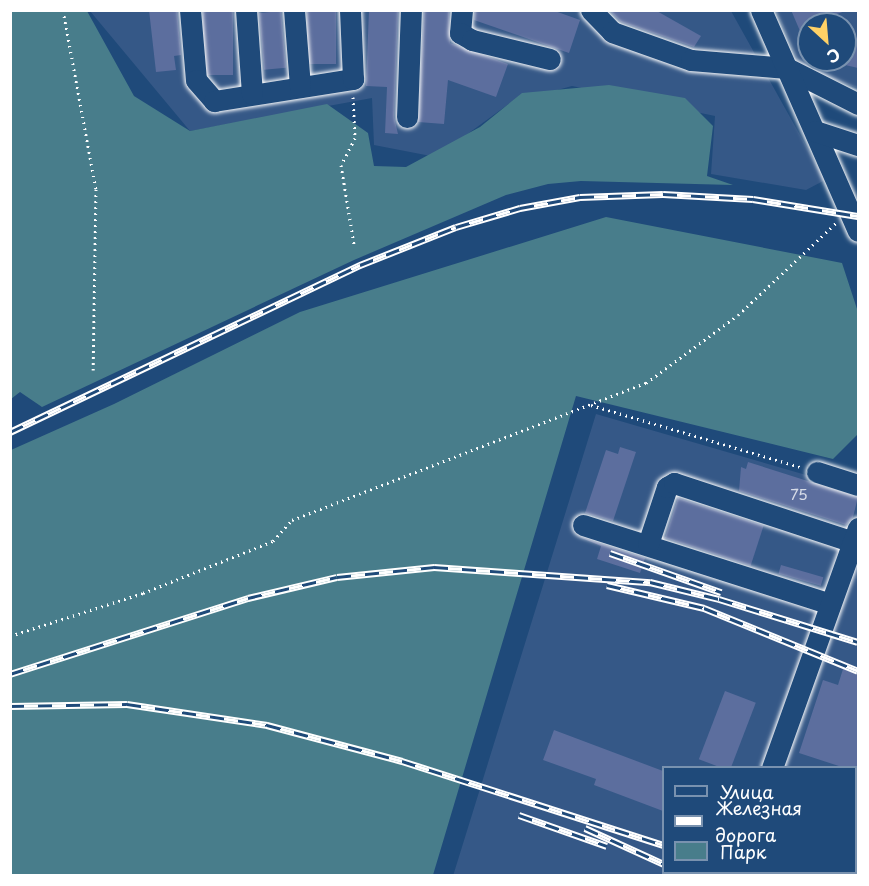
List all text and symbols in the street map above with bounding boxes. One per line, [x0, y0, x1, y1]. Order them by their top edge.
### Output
north arrow [797, 12, 857, 72]
text: С [823, 43, 845, 70]
house number: 75 [790, 485, 808, 503]
legend [662, 766, 857, 874]
text: Улица [720, 778, 774, 805]
text: Железная дорога [715, 794, 802, 848]
text: Парк [720, 838, 766, 865]

